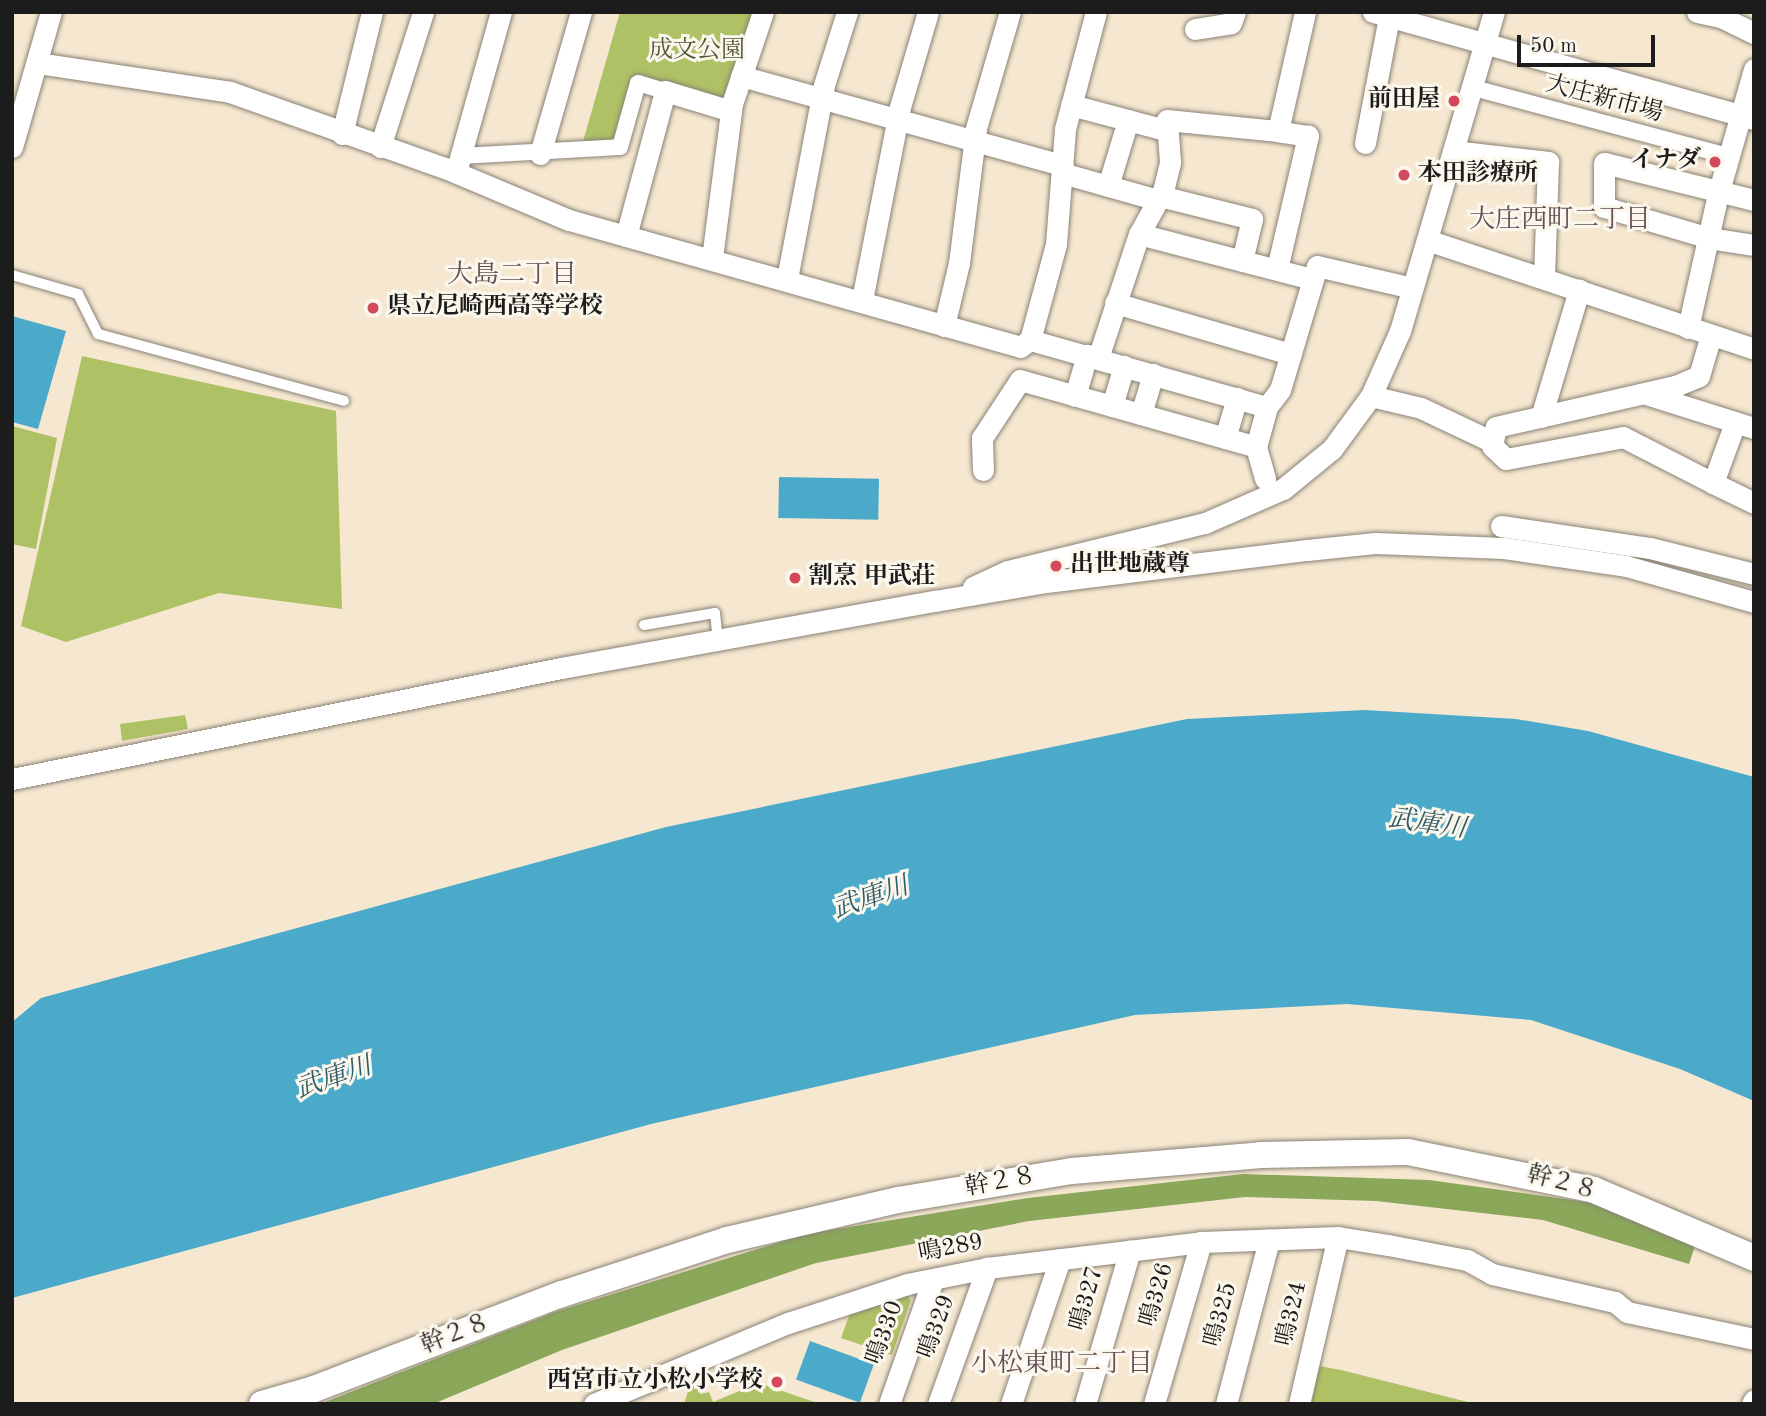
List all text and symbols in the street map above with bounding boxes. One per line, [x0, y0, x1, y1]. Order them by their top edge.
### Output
scale bar [1521, 21, 1659, 65]
text: 50 m [1530, 36, 1577, 57]
park label: 成文公園 [649, 38, 745, 66]
street label: 大庄新市場 [1542, 71, 1666, 129]
place label: 前田屋 [1368, 87, 1440, 115]
marker: 前田屋 [1446, 93, 1462, 109]
place label: イナダ [1629, 148, 1701, 176]
marker: イナダ [1707, 154, 1723, 170]
place label: 本田診療所 [1418, 161, 1538, 189]
marker: 本田診療所 [1396, 167, 1412, 183]
district label: 大庄西町二丁目 [1469, 205, 1651, 237]
district label: 大島二丁目 [447, 260, 577, 292]
place label: 県立尼崎西高等学校 [387, 294, 603, 322]
marker: 県立尼崎西高等学校 [365, 300, 381, 316]
place label: 出世地蔵尊 [1070, 552, 1190, 580]
marker: 出世地蔵尊 [1048, 558, 1064, 574]
place label: 割烹 甲武荘 [809, 564, 936, 592]
marker: 割烹 甲武荘 [787, 570, 803, 586]
water label: 武庫川 [1386, 804, 1468, 846]
water label: 武庫川 [829, 872, 913, 926]
water label: 武庫川 [292, 1052, 376, 1106]
street label: 幹２８ [1523, 1161, 1601, 1207]
street label: 幹２８ [963, 1163, 1039, 1203]
street label: 鳴289 [916, 1229, 986, 1269]
street label: 鳴326 [1135, 1259, 1181, 1331]
street label: 鳴327 [1065, 1263, 1111, 1335]
street label: 鳴324 [1272, 1279, 1314, 1349]
street label: 鳴325 [1200, 1280, 1244, 1350]
street label: 鳴329 [913, 1291, 963, 1363]
street label: 鳴330 [861, 1297, 911, 1369]
street label: 幹２８ [417, 1309, 495, 1361]
district label: 小松東町二丁目 [971, 1349, 1153, 1381]
place label: 西宮市立小松小学校 [547, 1368, 763, 1396]
marker: 西宮市立小松小学校 [769, 1374, 785, 1390]

